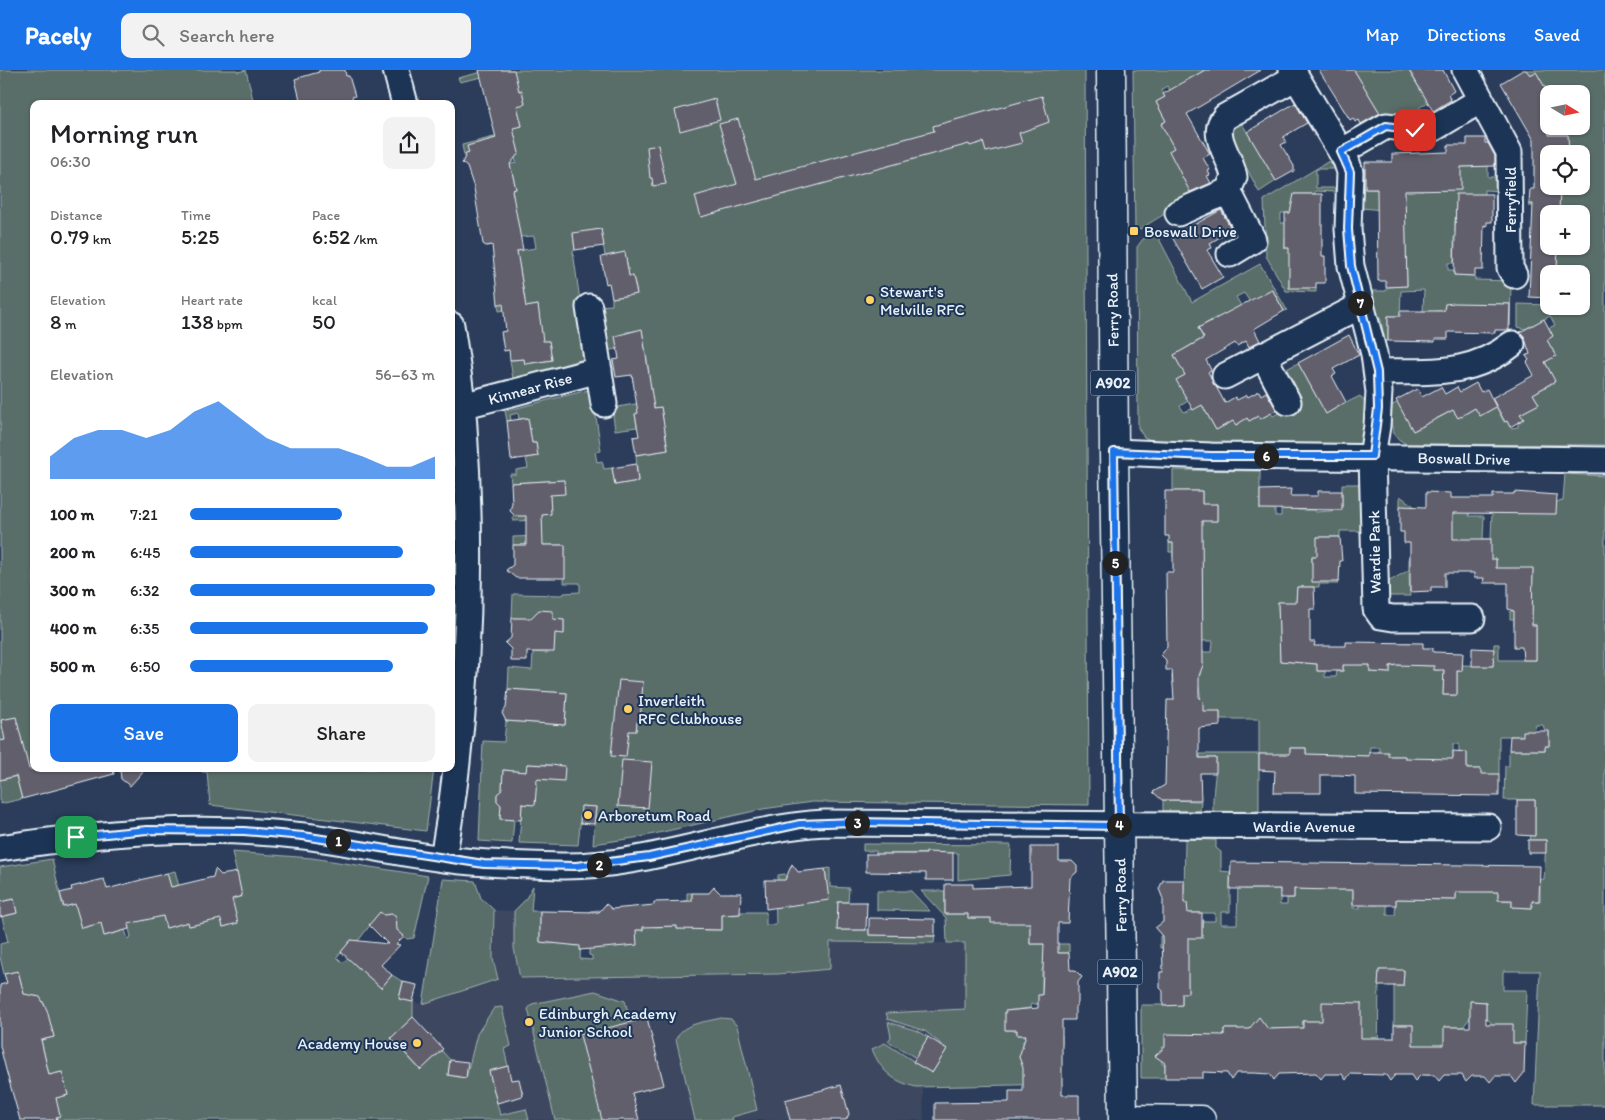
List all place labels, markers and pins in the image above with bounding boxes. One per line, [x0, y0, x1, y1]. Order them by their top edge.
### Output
pin [1394, 109, 1436, 151]
place label: Boswall Drive [1144, 222, 1237, 241]
marker: Boswall Drive [1128, 225, 1140, 237]
place label: Stewart's Melville RFC [880, 282, 965, 319]
pin: 7 [1348, 290, 1372, 316]
marker: Stewart's Melville RFC [864, 294, 876, 306]
pin: 6 [1254, 444, 1278, 468]
pin: 5 [1102, 550, 1128, 576]
place label: Inverleith RFC Clubhouse [638, 691, 742, 728]
marker: Inverleith RFC Clubhouse [622, 703, 634, 715]
place label: Arboretum Road [598, 806, 711, 825]
marker: Arboretum Road [582, 809, 594, 821]
pin: 3 [844, 810, 870, 836]
pin: 4 [1106, 812, 1132, 838]
pin [55, 816, 97, 858]
pin: 1 [326, 828, 350, 854]
pin: 2 [586, 852, 612, 878]
place label: Edinburgh Academy Junior School [539, 1004, 677, 1041]
marker: Edinburgh Academy Junior School [523, 1016, 535, 1028]
place label: Academy House [297, 1034, 407, 1053]
marker: Academy House [411, 1037, 423, 1049]

